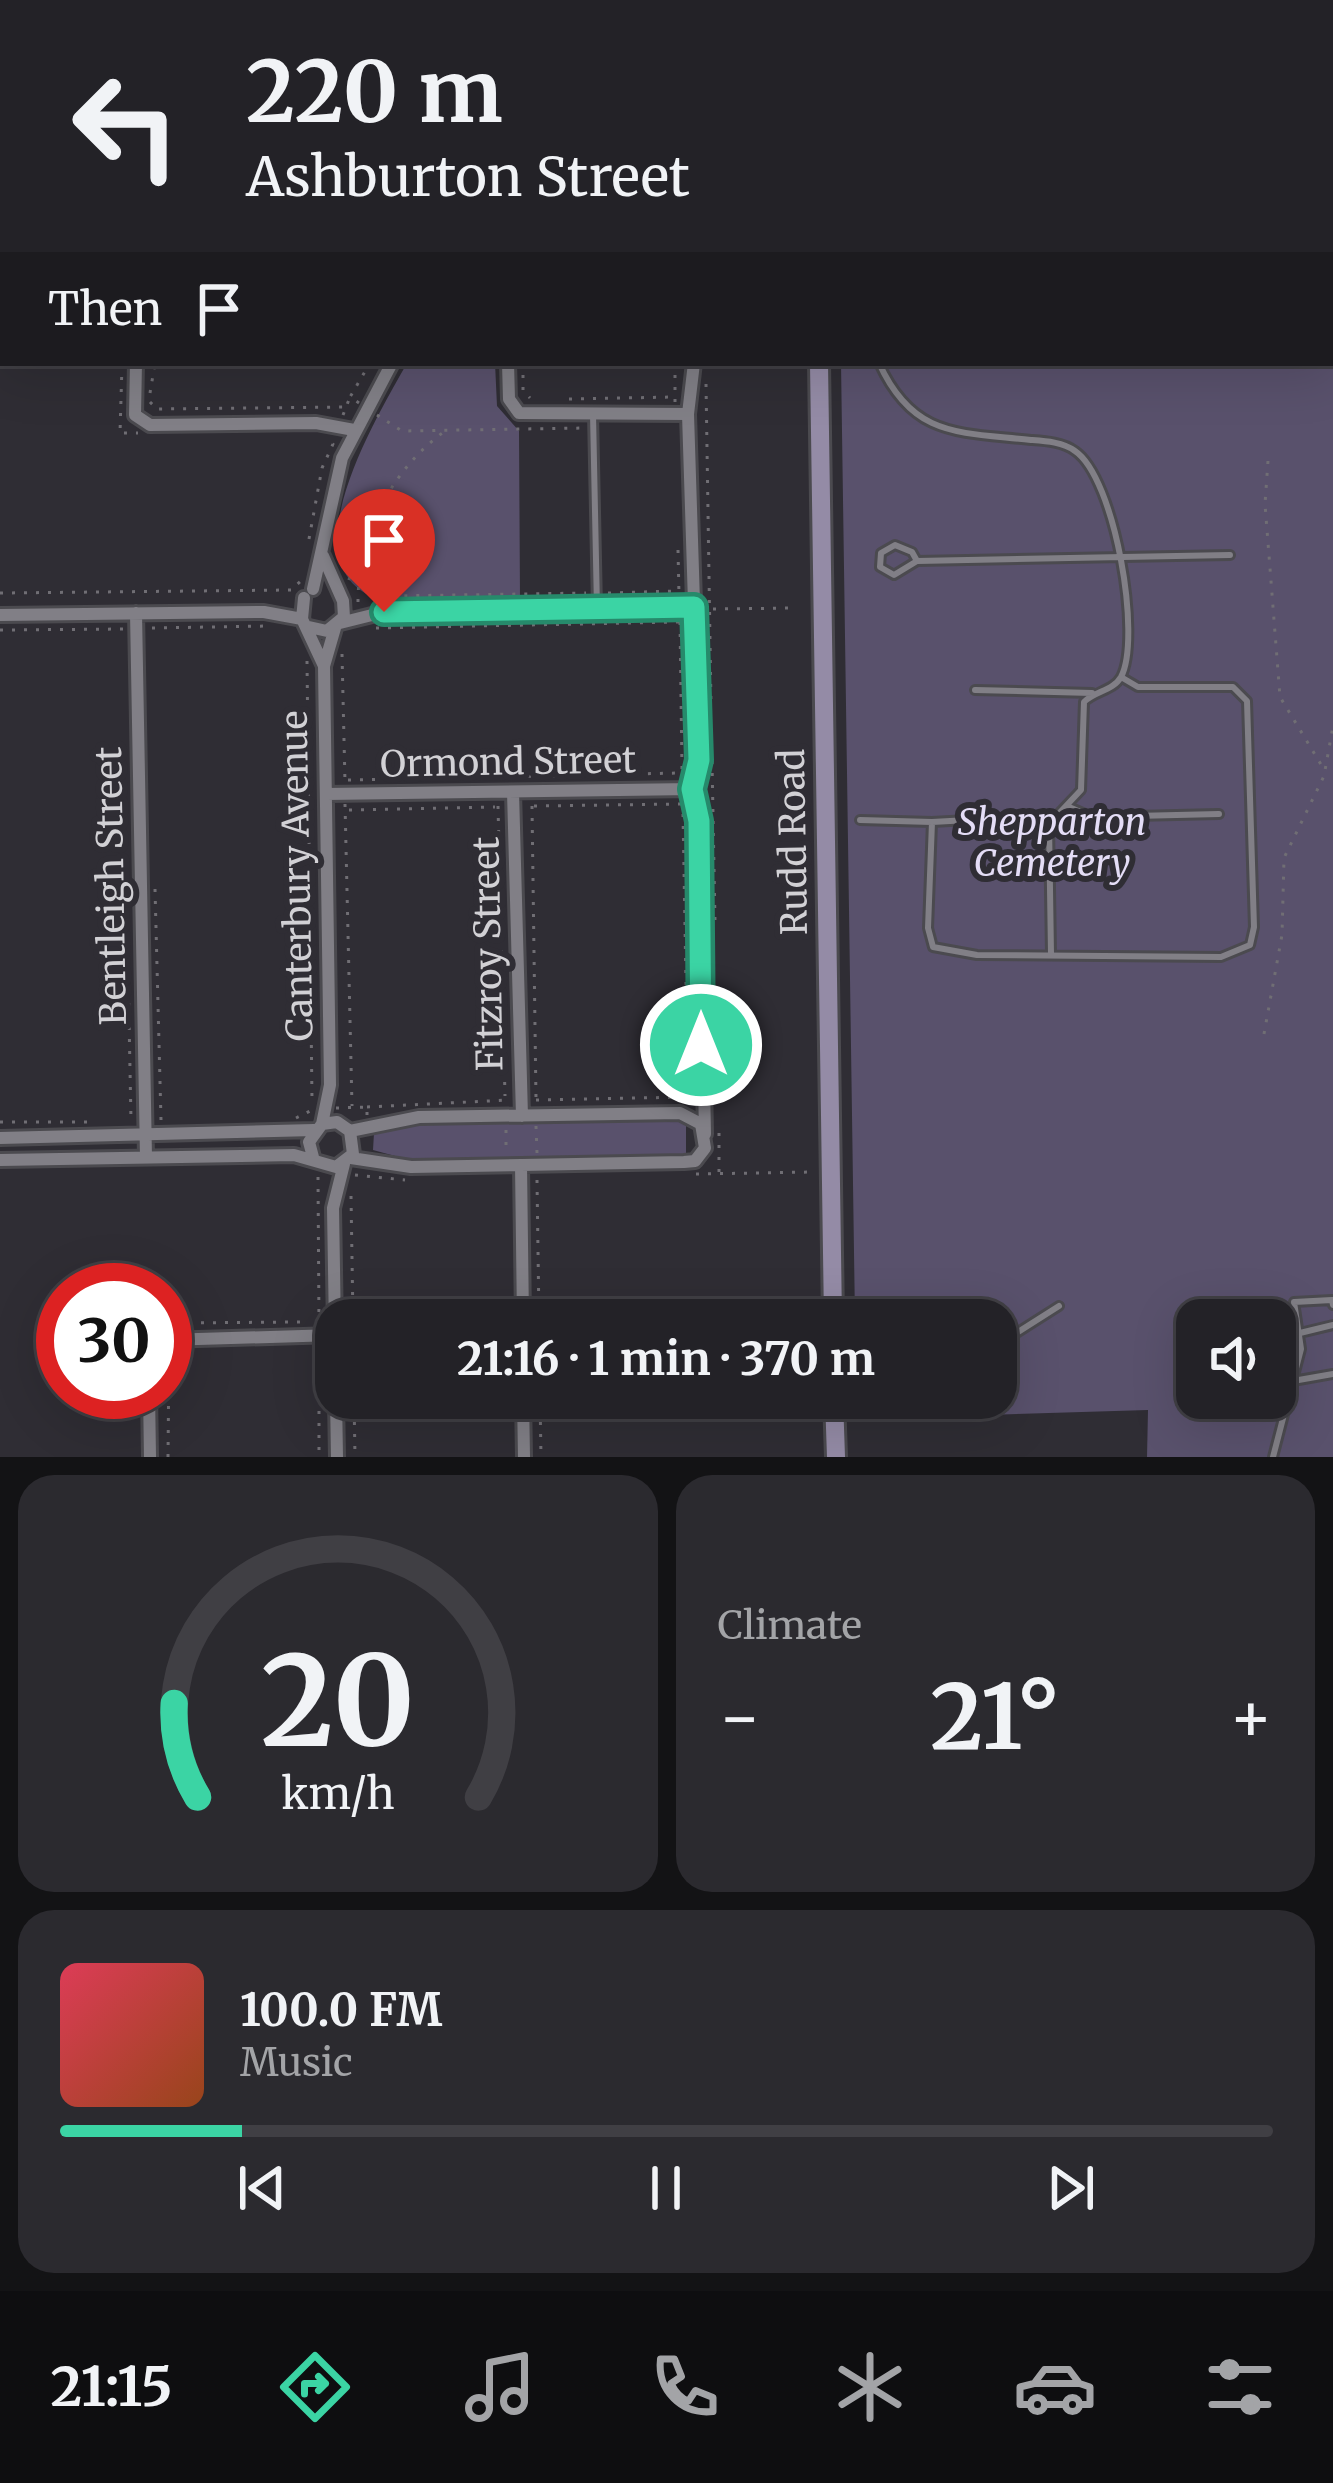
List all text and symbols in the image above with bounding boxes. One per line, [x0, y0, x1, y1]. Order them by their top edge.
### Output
text: 220 m [246, 39, 503, 145]
icon: left [48, 48, 204, 204]
text: Ashburton Street [246, 143, 690, 211]
icon: arrive [186, 276, 252, 342]
text: Then [48, 281, 162, 337]
pin [333, 489, 435, 612]
icon: arrive [351, 507, 417, 573]
street label: Canterbury Avenue [272, 710, 322, 1042]
street label: Ormond Street [380, 737, 636, 787]
street label: Bentleigh Street [86, 746, 136, 1026]
street label: Rudd Road [769, 748, 817, 936]
park label: Shepparton Cemetery [958, 800, 1146, 886]
street label: Fitzroy Street [463, 836, 513, 1072]
position arrow [638, 982, 764, 1108]
speed limit sign: 30 [36, 1263, 192, 1419]
map controls [1176, 1299, 1296, 1419]
button: sound [1176, 1299, 1296, 1419]
text: 21:16 · 1 min · 370 m [457, 1331, 875, 1387]
text: Climate [718, 1601, 862, 1650]
text: 20 [261, 1623, 415, 1780]
text: 21° [930, 1660, 1060, 1774]
text: − [718, 1676, 762, 1759]
text: + [1229, 1676, 1273, 1759]
text: km/h [281, 1766, 395, 1820]
text: 100.0 FM [240, 1982, 442, 2038]
text: Music [240, 2038, 353, 2087]
icon: previous [229, 2155, 295, 2221]
icon: pause [633, 2155, 699, 2221]
icon: next [1038, 2155, 1104, 2221]
icon: directions [273, 2345, 357, 2429]
icon: music [458, 2345, 542, 2429]
icon: phone [643, 2345, 727, 2429]
icon: climate [828, 2345, 912, 2429]
icon: car [1013, 2345, 1097, 2429]
icon: filters [1198, 2345, 1282, 2429]
text: 21:15 [51, 2353, 172, 2421]

